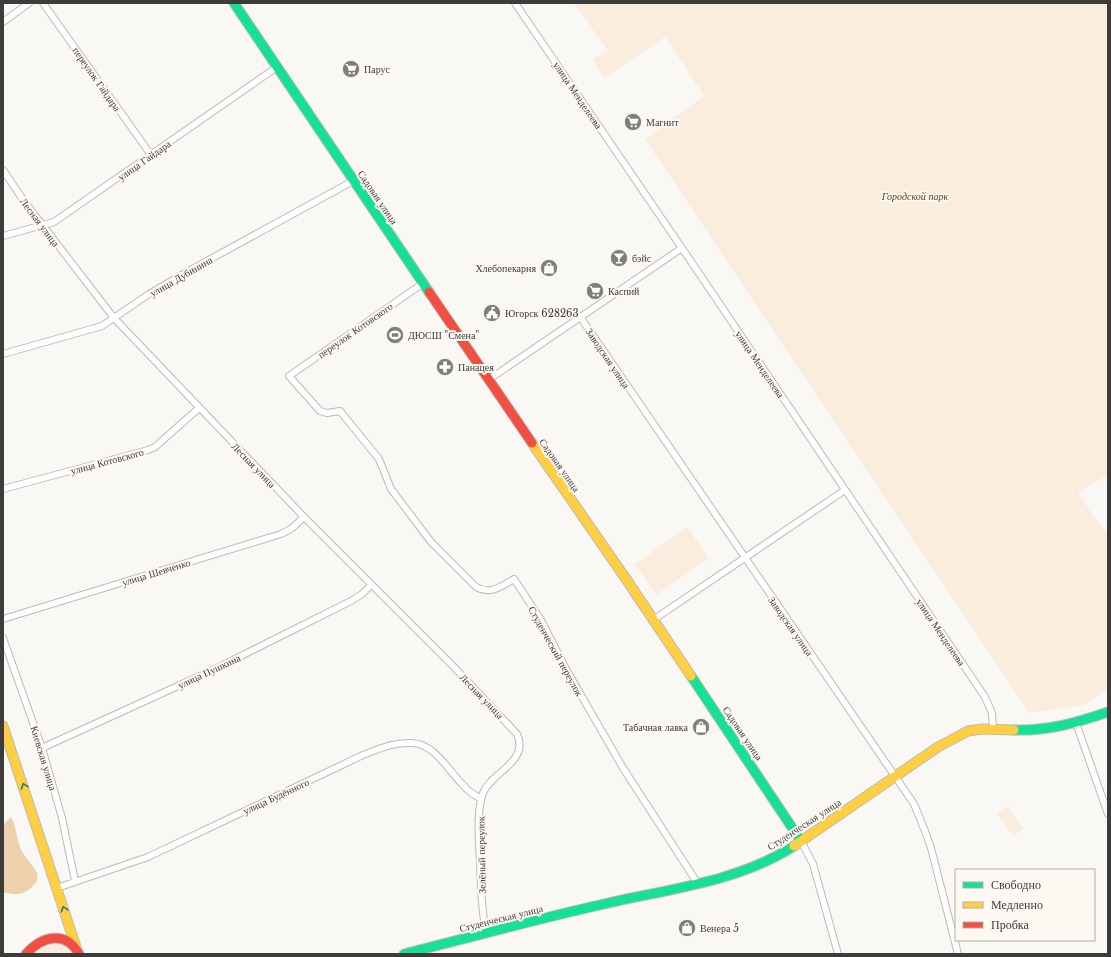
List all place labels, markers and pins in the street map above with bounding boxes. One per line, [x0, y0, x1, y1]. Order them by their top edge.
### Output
supermarket icon: Парус [341, 59, 361, 79]
place label: Парус [364, 63, 391, 76]
supermarket icon: Магнит [623, 112, 643, 132]
place label: Магнит [646, 116, 679, 129]
bar icon: бэйс [609, 248, 629, 268]
place label: бэйс [632, 252, 652, 265]
shop icon: Хлебопекарня [539, 258, 559, 278]
place label: Хлебопекарня [475, 262, 536, 275]
supermarket icon: Каспий [585, 281, 605, 301]
place label: Каспий [608, 285, 640, 298]
public building icon: Югорск 628263 [482, 303, 502, 323]
place label: Югорск 628263 [505, 307, 579, 320]
sports icon: ДЮСШ "Смена" [385, 325, 405, 345]
place label: ДЮСШ "Смена" [408, 329, 479, 342]
pharmacy icon: Панацея [435, 357, 455, 377]
place label: Панацея [458, 361, 494, 374]
shop icon: Табачная лавка [691, 717, 711, 737]
place label: Табачная лавка [623, 721, 689, 734]
shop icon: Венера 5 [677, 918, 697, 938]
place label: Венера 5 [700, 922, 739, 935]

